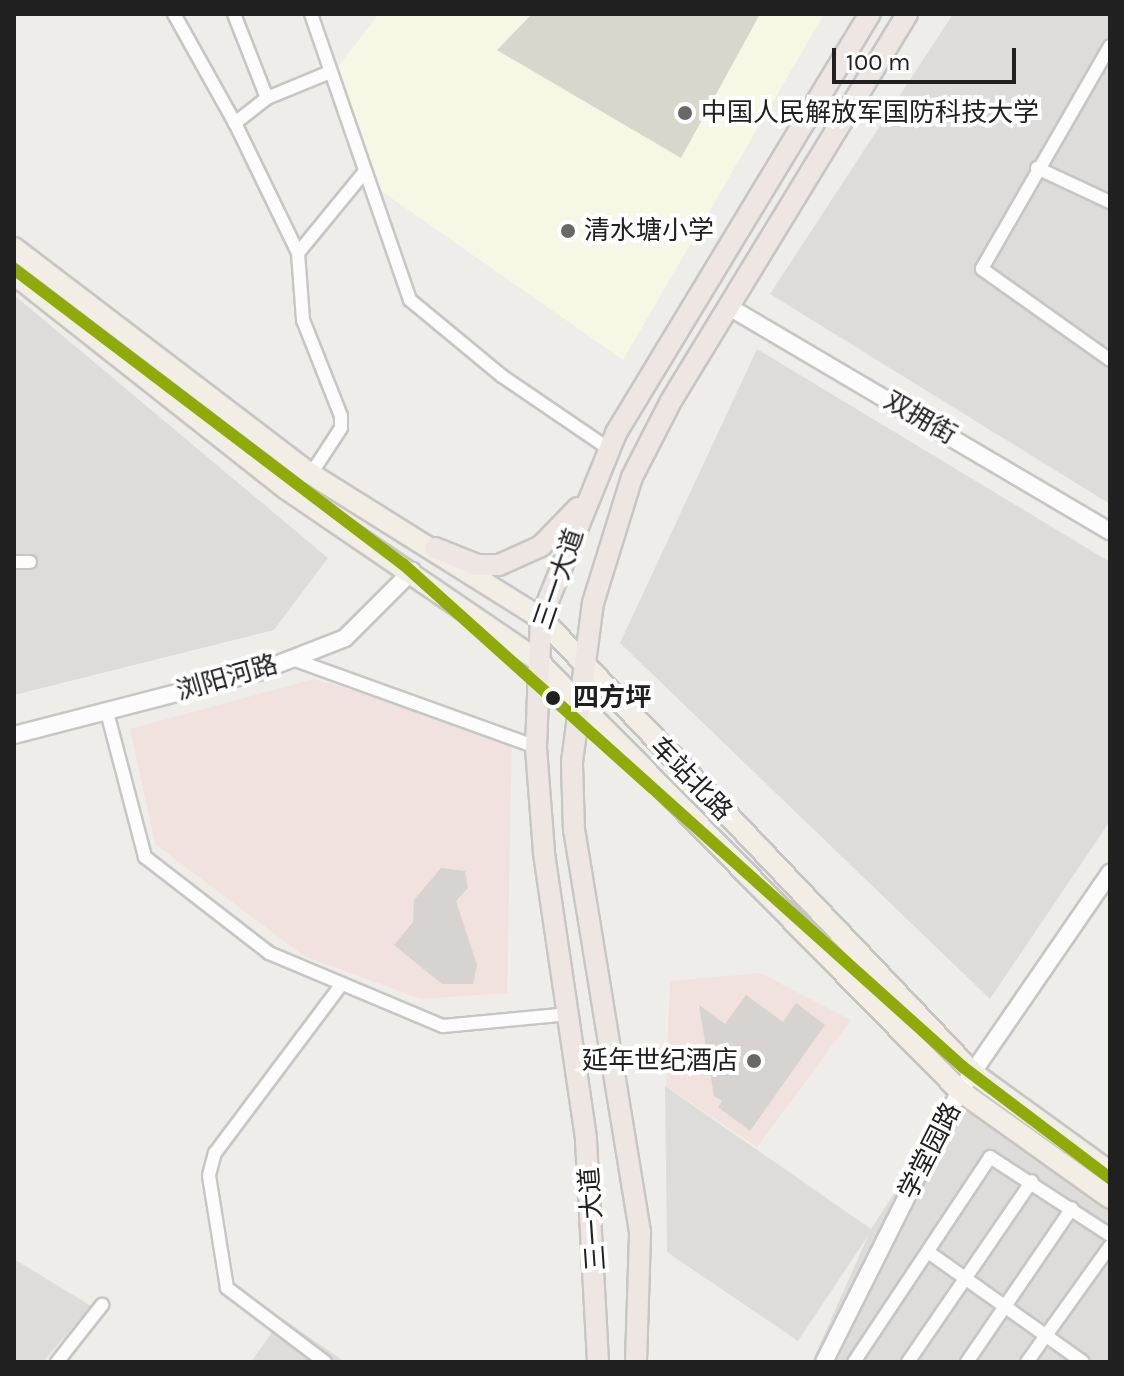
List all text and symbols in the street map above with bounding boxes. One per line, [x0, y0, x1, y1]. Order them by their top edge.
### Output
scale bar [836, 32, 1020, 82]
text: 100 m [846, 48, 911, 76]
place label: 中国人民解放军国防科技大学 [701, 97, 1039, 129]
marker: 中国人民解放军国防科技大学 [676, 104, 694, 122]
place label: 清水塘小学 [584, 215, 714, 247]
marker: 清水塘小学 [559, 222, 577, 240]
street label: 双拥街 [878, 385, 962, 451]
street label: 三一大道 [527, 525, 591, 633]
street label: 浏阳河路 [173, 649, 281, 707]
place label: 四方坪 [573, 682, 651, 714]
marker: 四方坪 [540, 685, 566, 711]
street label: 车站北路 [644, 731, 738, 827]
place label: 延年世纪酒店 [582, 1045, 738, 1077]
marker: 延年世纪酒店 [745, 1052, 763, 1070]
street label: 学堂园路 [892, 1098, 968, 1204]
street label: 三一大道 [574, 1166, 612, 1272]

